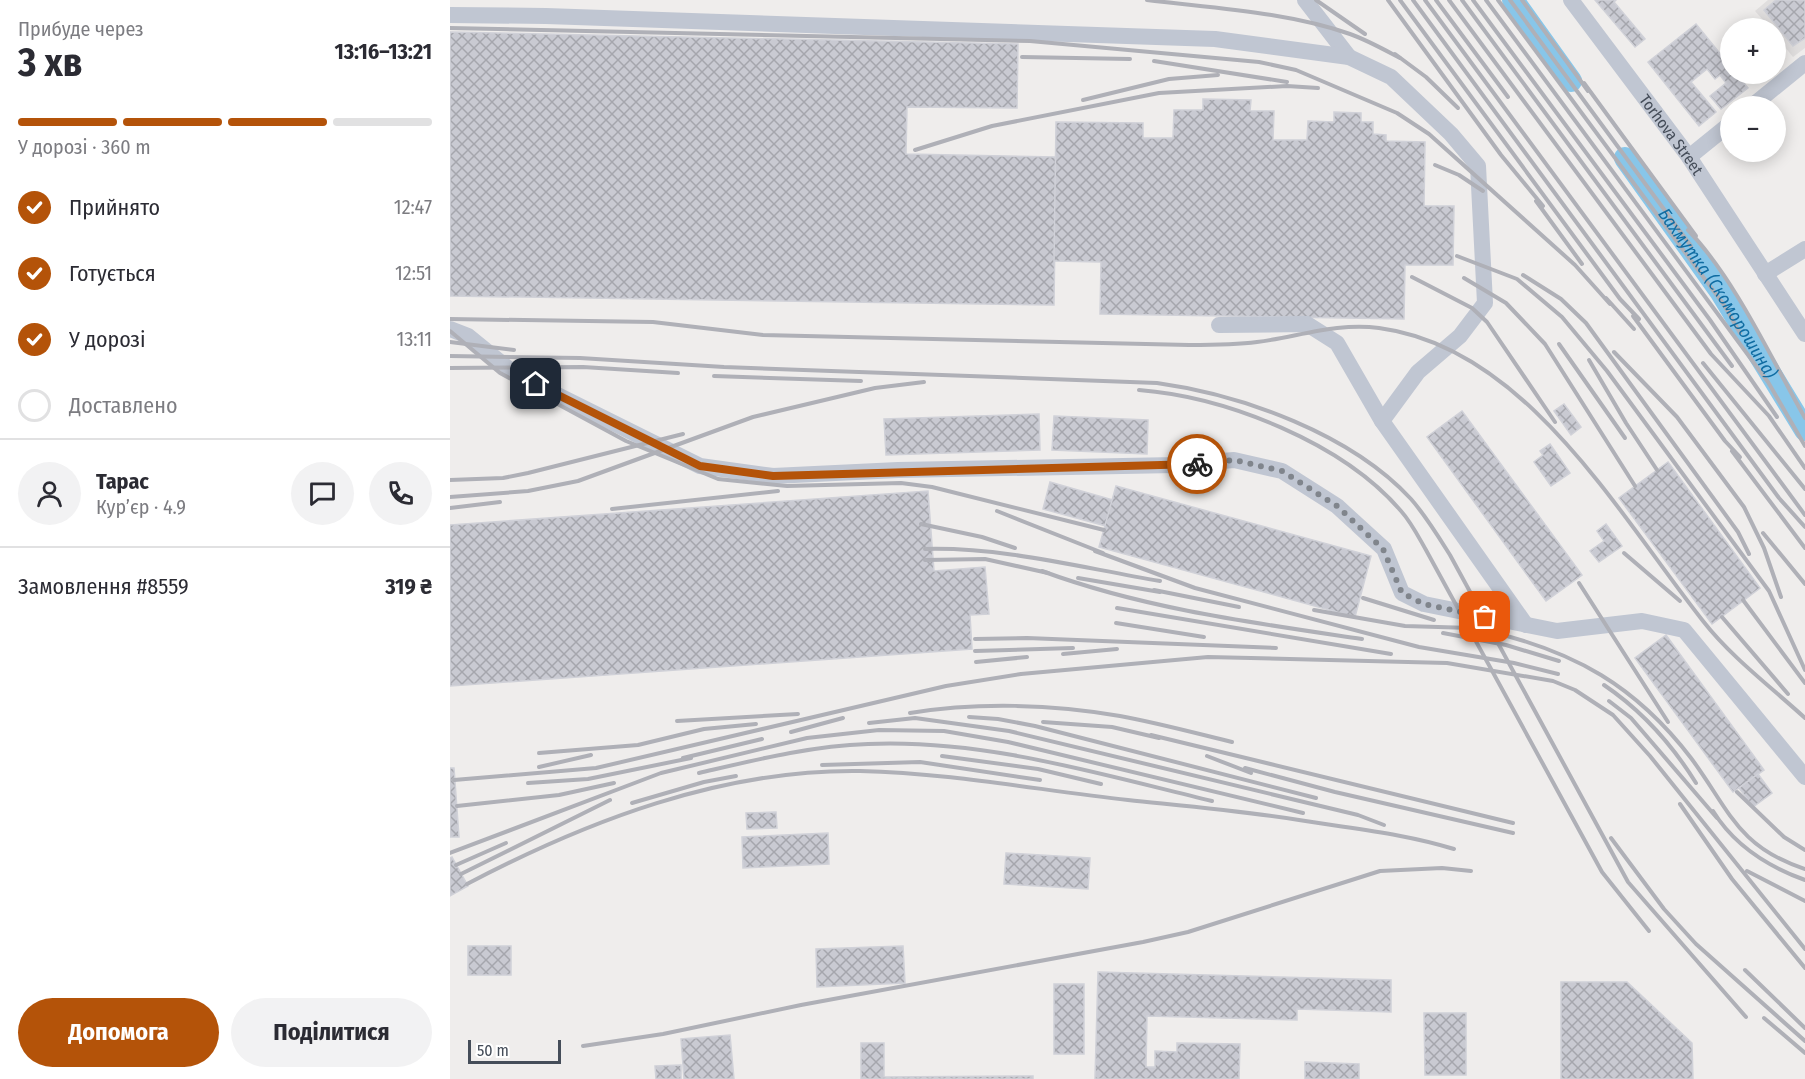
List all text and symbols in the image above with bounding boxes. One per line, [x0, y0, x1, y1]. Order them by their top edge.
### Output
text: Прибуде через [18, 17, 144, 41]
map controls [1720, 18, 1786, 162]
button: + [1720, 18, 1786, 84]
text: 13:16–13:21 [334, 38, 432, 65]
text: 3 хв [18, 40, 83, 86]
street label: Torhova Street [1636, 91, 1708, 179]
button: − [1720, 96, 1786, 162]
text: У дорозі · 360 m [18, 135, 151, 159]
icon: check [18, 191, 51, 224]
text: Прийнято [69, 194, 160, 221]
text: 12:47 [394, 195, 432, 219]
water label: Бахмутка (Скоморошина) [1653, 204, 1782, 382]
icon: check [18, 257, 51, 290]
text: Готується [69, 260, 156, 287]
text: 12:51 [395, 261, 432, 285]
icon: check [18, 323, 51, 356]
text: У дорозі [69, 326, 146, 353]
text: 13:11 [396, 327, 432, 351]
pin [510, 358, 561, 409]
icon: home [519, 367, 552, 400]
text: Доставлено [69, 392, 178, 419]
courier [1167, 434, 1227, 494]
icon: bike [1181, 448, 1214, 481]
button: person [18, 462, 81, 525]
button: chat [291, 462, 354, 525]
button: phone [369, 462, 432, 525]
text: Тарас [96, 468, 149, 495]
text: Кур’єр · 4.9 [96, 495, 186, 519]
text: Замовлення #8559 [18, 573, 189, 600]
text: 319 ₴ [385, 573, 432, 600]
pin [1459, 591, 1510, 642]
icon: bag [1468, 600, 1501, 633]
button: Допомога [18, 998, 219, 1067]
button: Поділитися [231, 998, 432, 1067]
scale bar [468, 1037, 561, 1064]
text: 50 m [477, 1041, 509, 1060]

